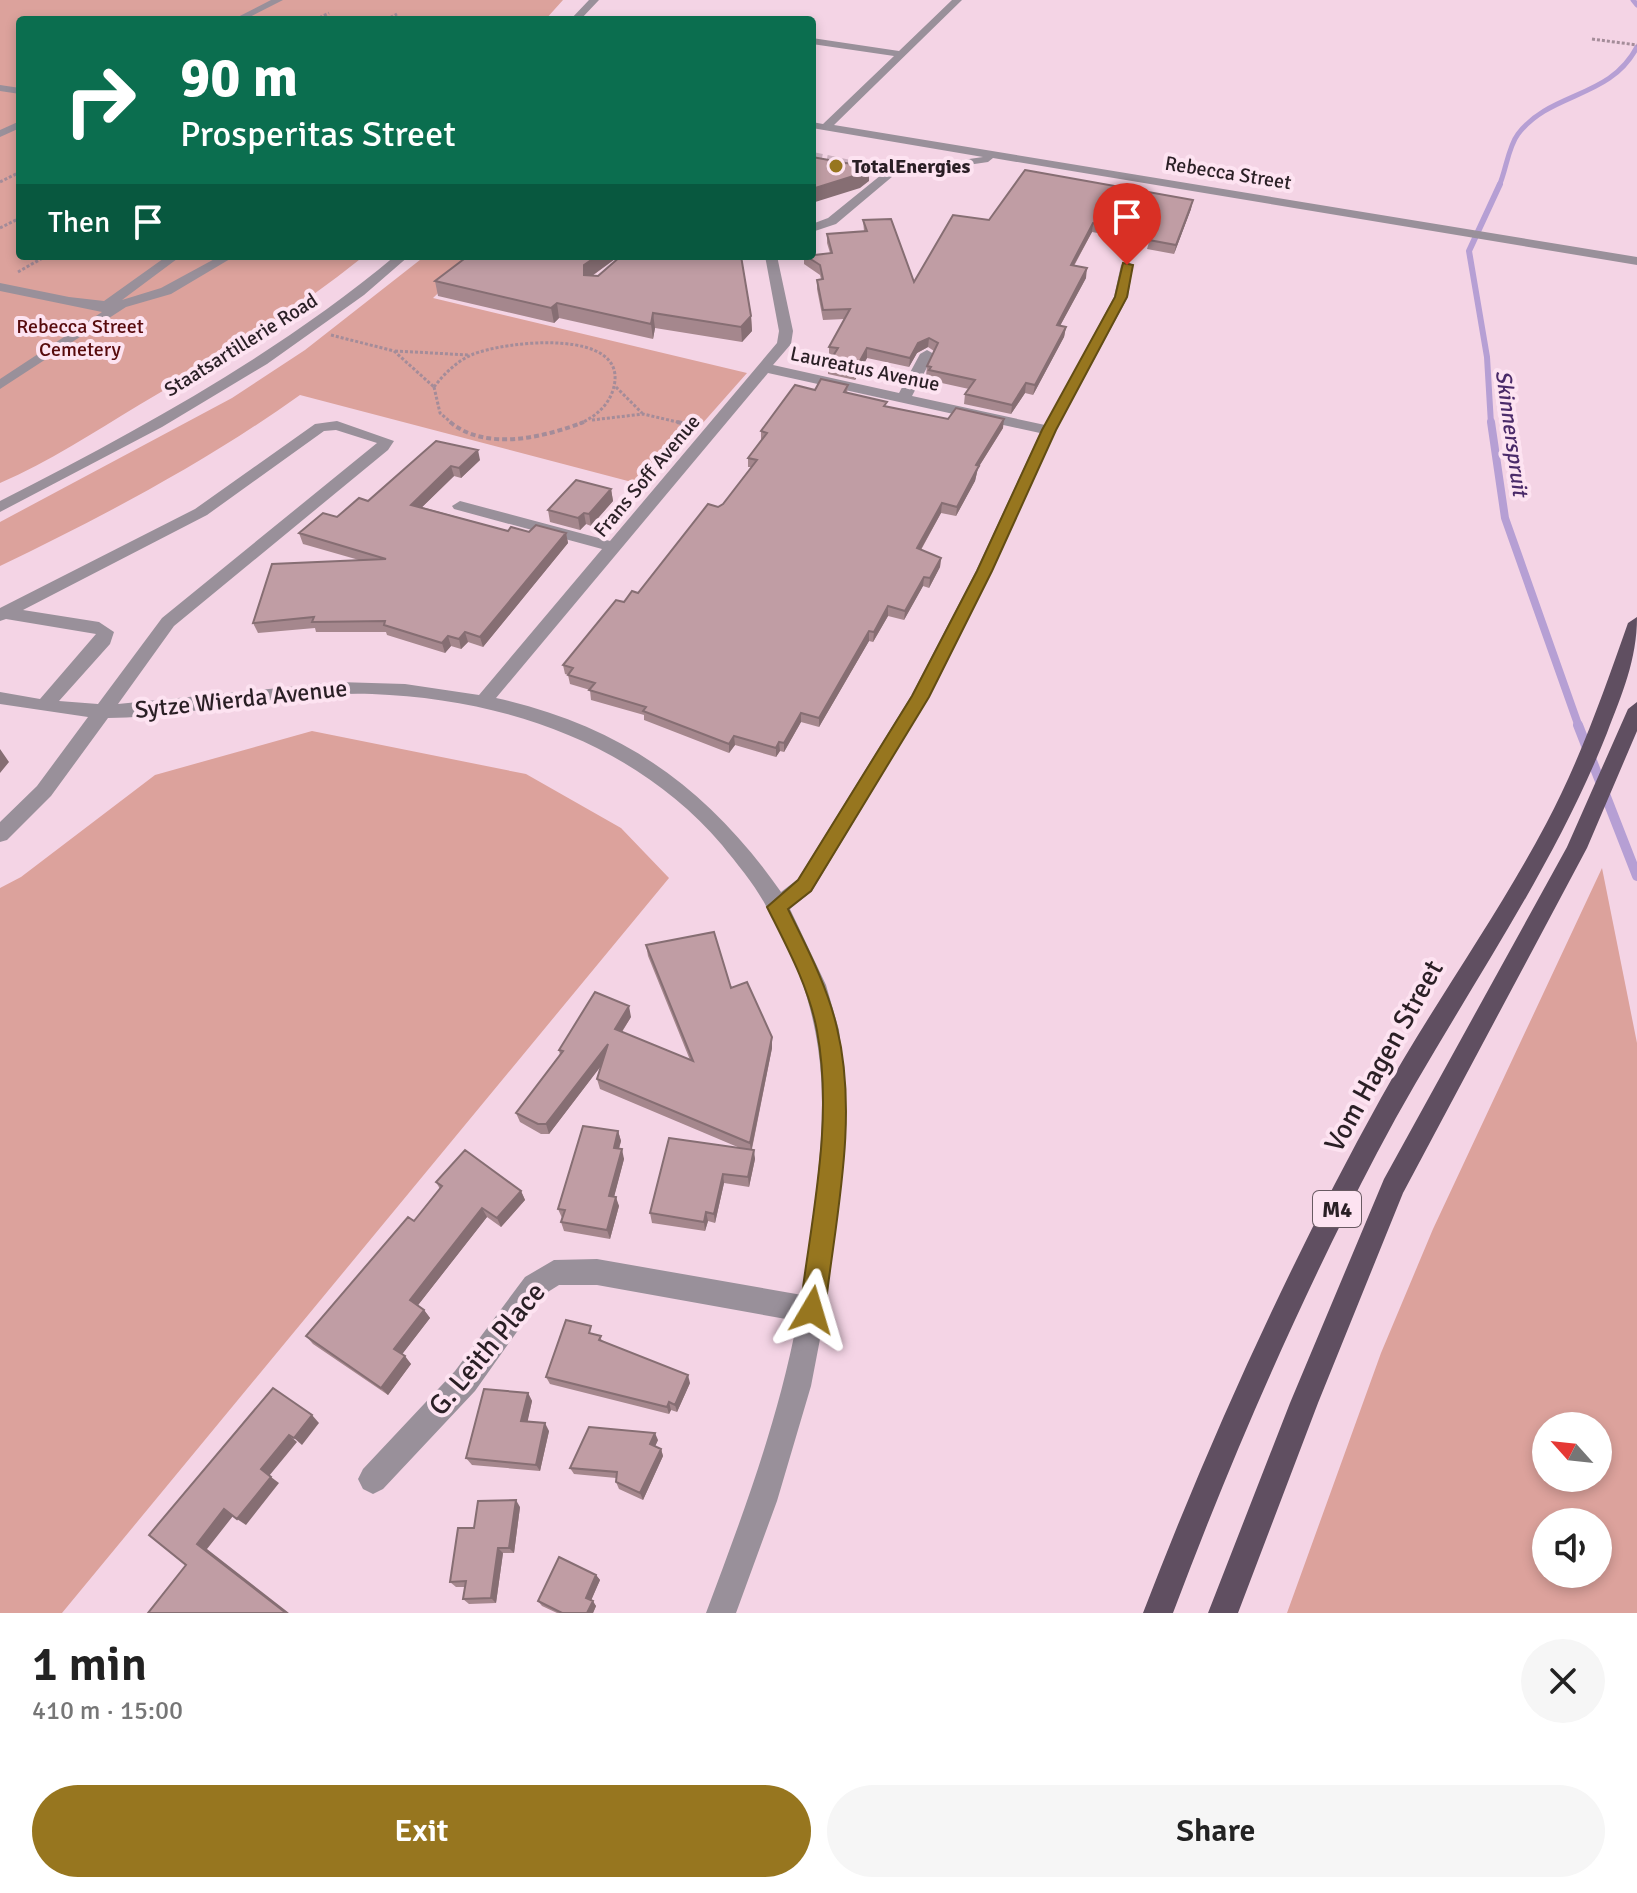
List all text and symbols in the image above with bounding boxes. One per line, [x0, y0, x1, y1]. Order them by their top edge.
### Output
text: 90 m [180, 43, 298, 112]
icon: right [48, 48, 152, 152]
text: Prosperitas Street [180, 112, 456, 157]
street label: Rebecca Street [1163, 151, 1293, 195]
place label: TotalEnergies [852, 154, 971, 179]
marker: TotalEnergies [827, 157, 845, 175]
pin [1093, 183, 1161, 265]
icon: arrive [1105, 195, 1149, 239]
icon: arrive [126, 200, 170, 244]
text: Then [48, 204, 110, 241]
street label: Staatsartillerie Road [160, 288, 322, 402]
park label: Rebecca Street Cemetery [16, 314, 144, 362]
street label: Laureatus Avenue [788, 341, 942, 397]
water label: Skinnerspruit [1490, 368, 1535, 500]
street label: Frans Soff Avenue [588, 410, 706, 542]
street label: Sytze Wierda Avenue [133, 673, 349, 725]
street label: Vom Hagen Street [1317, 954, 1451, 1158]
road number: M4 [1313, 1191, 1361, 1227]
position arrow [770, 1268, 854, 1352]
street label: G. Leith Place [421, 1275, 553, 1423]
north arrow [1532, 1412, 1612, 1492]
map controls [1532, 1412, 1612, 1588]
button: sound [1532, 1508, 1612, 1588]
text: 1 min [32, 1635, 147, 1694]
button: close [1521, 1639, 1605, 1723]
text: 410 m · 15:00 [32, 1695, 183, 1727]
button: Exit [32, 1785, 811, 1877]
button: Share [827, 1785, 1605, 1877]

